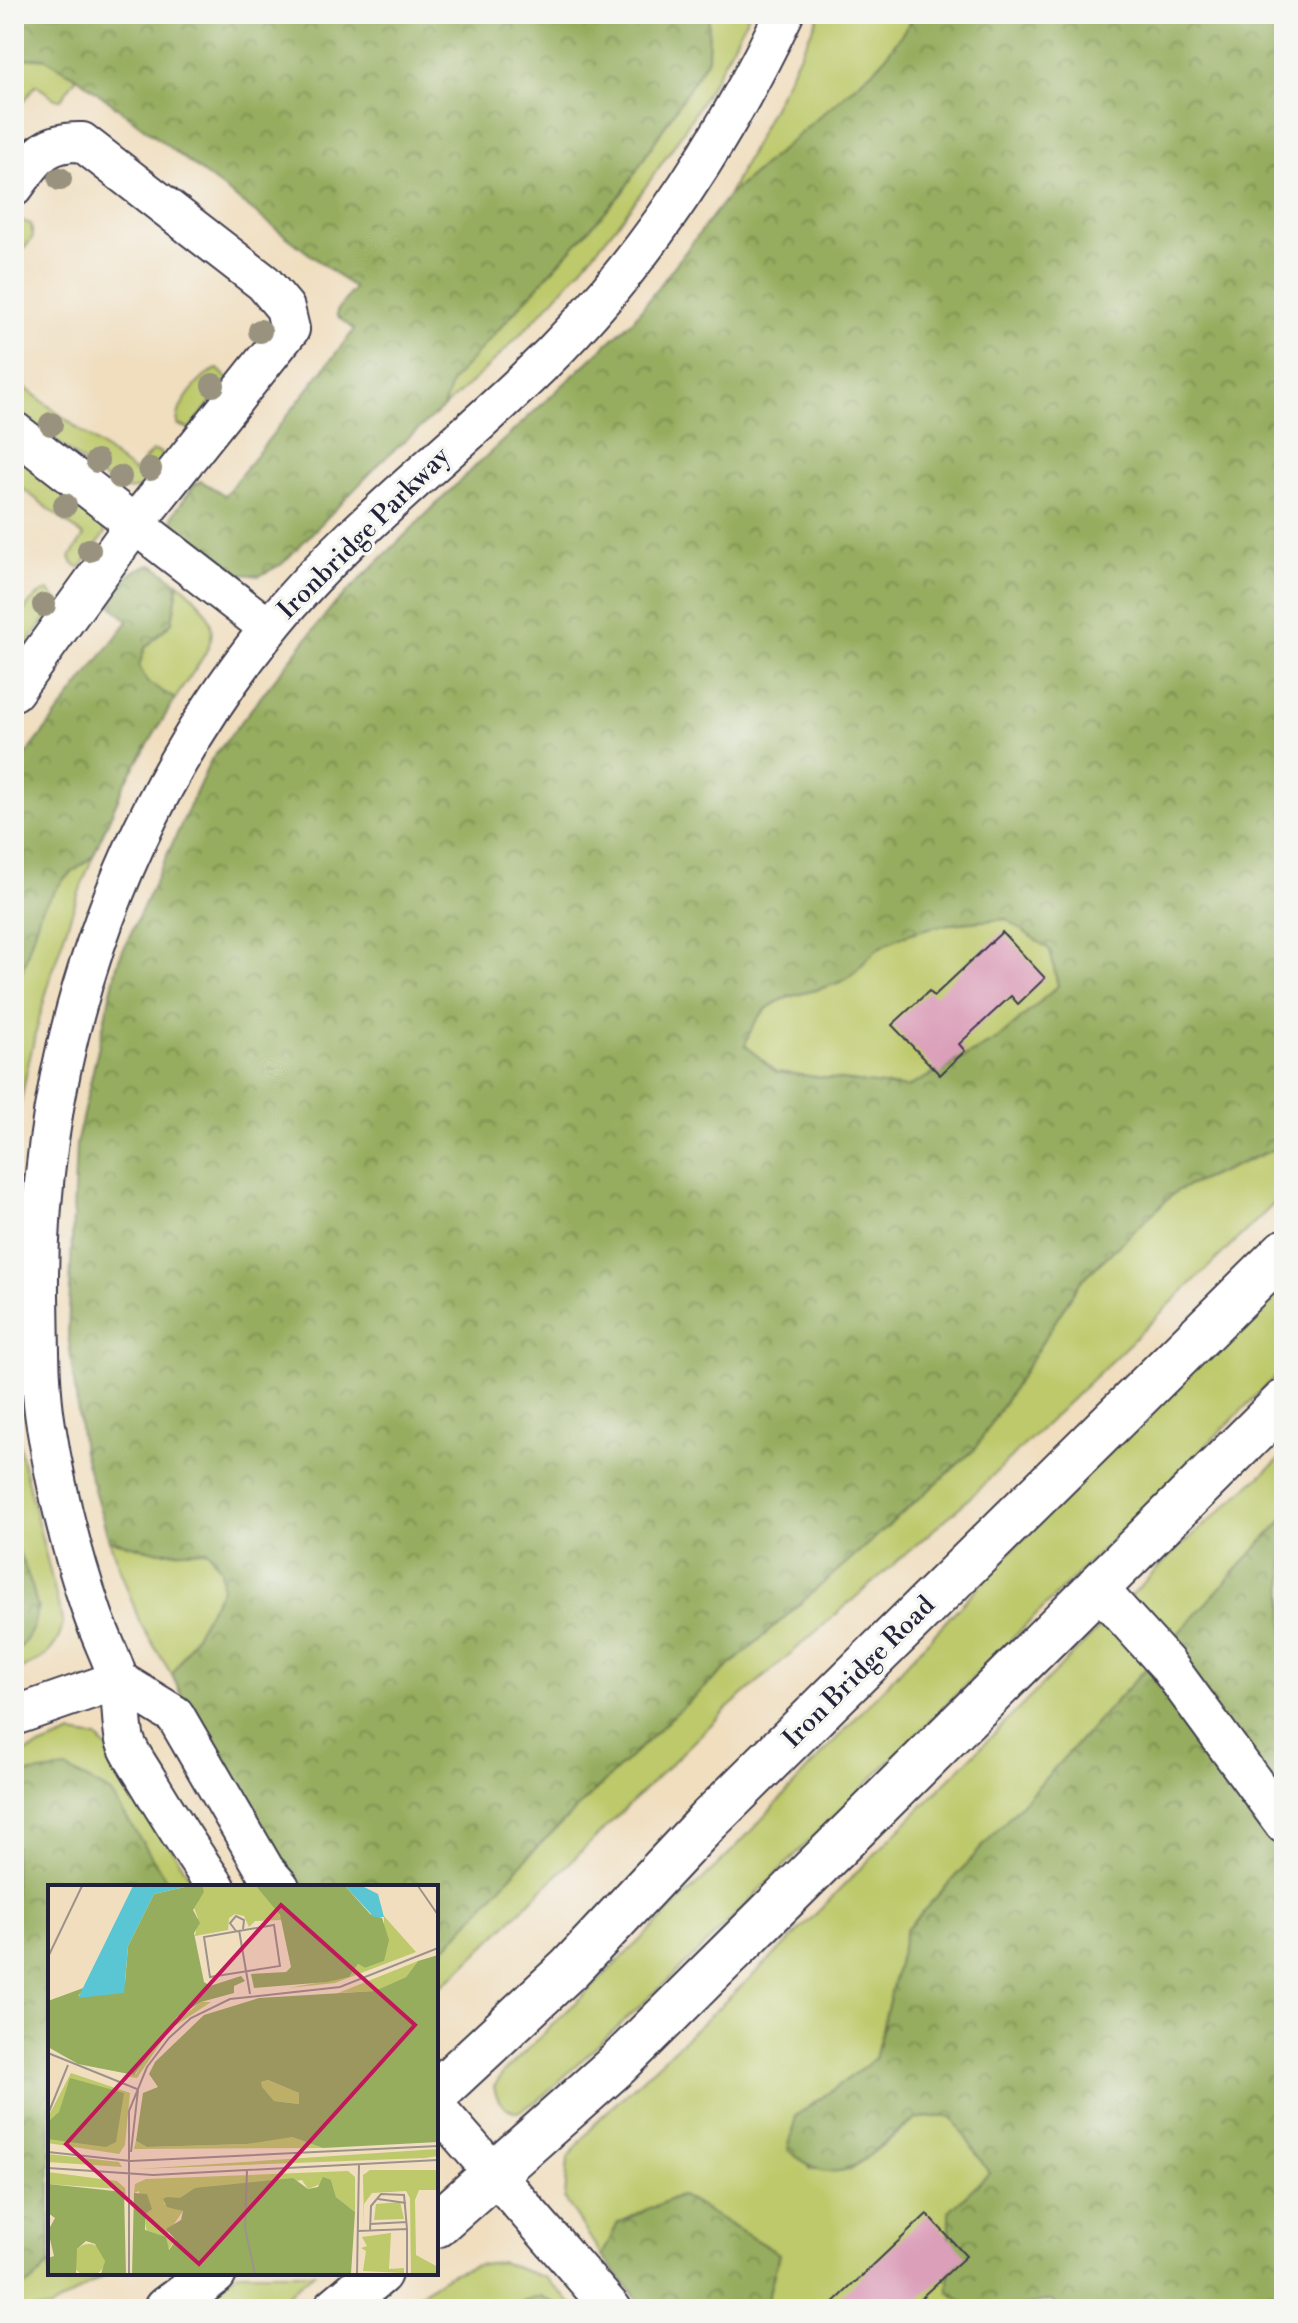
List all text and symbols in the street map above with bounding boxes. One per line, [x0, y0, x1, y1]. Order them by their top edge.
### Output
street label: Ironbridge Parkway [271, 440, 457, 626]
street label: Iron Bridge Road [776, 1589, 942, 1755]
inset map [48, 1885, 438, 2275]

